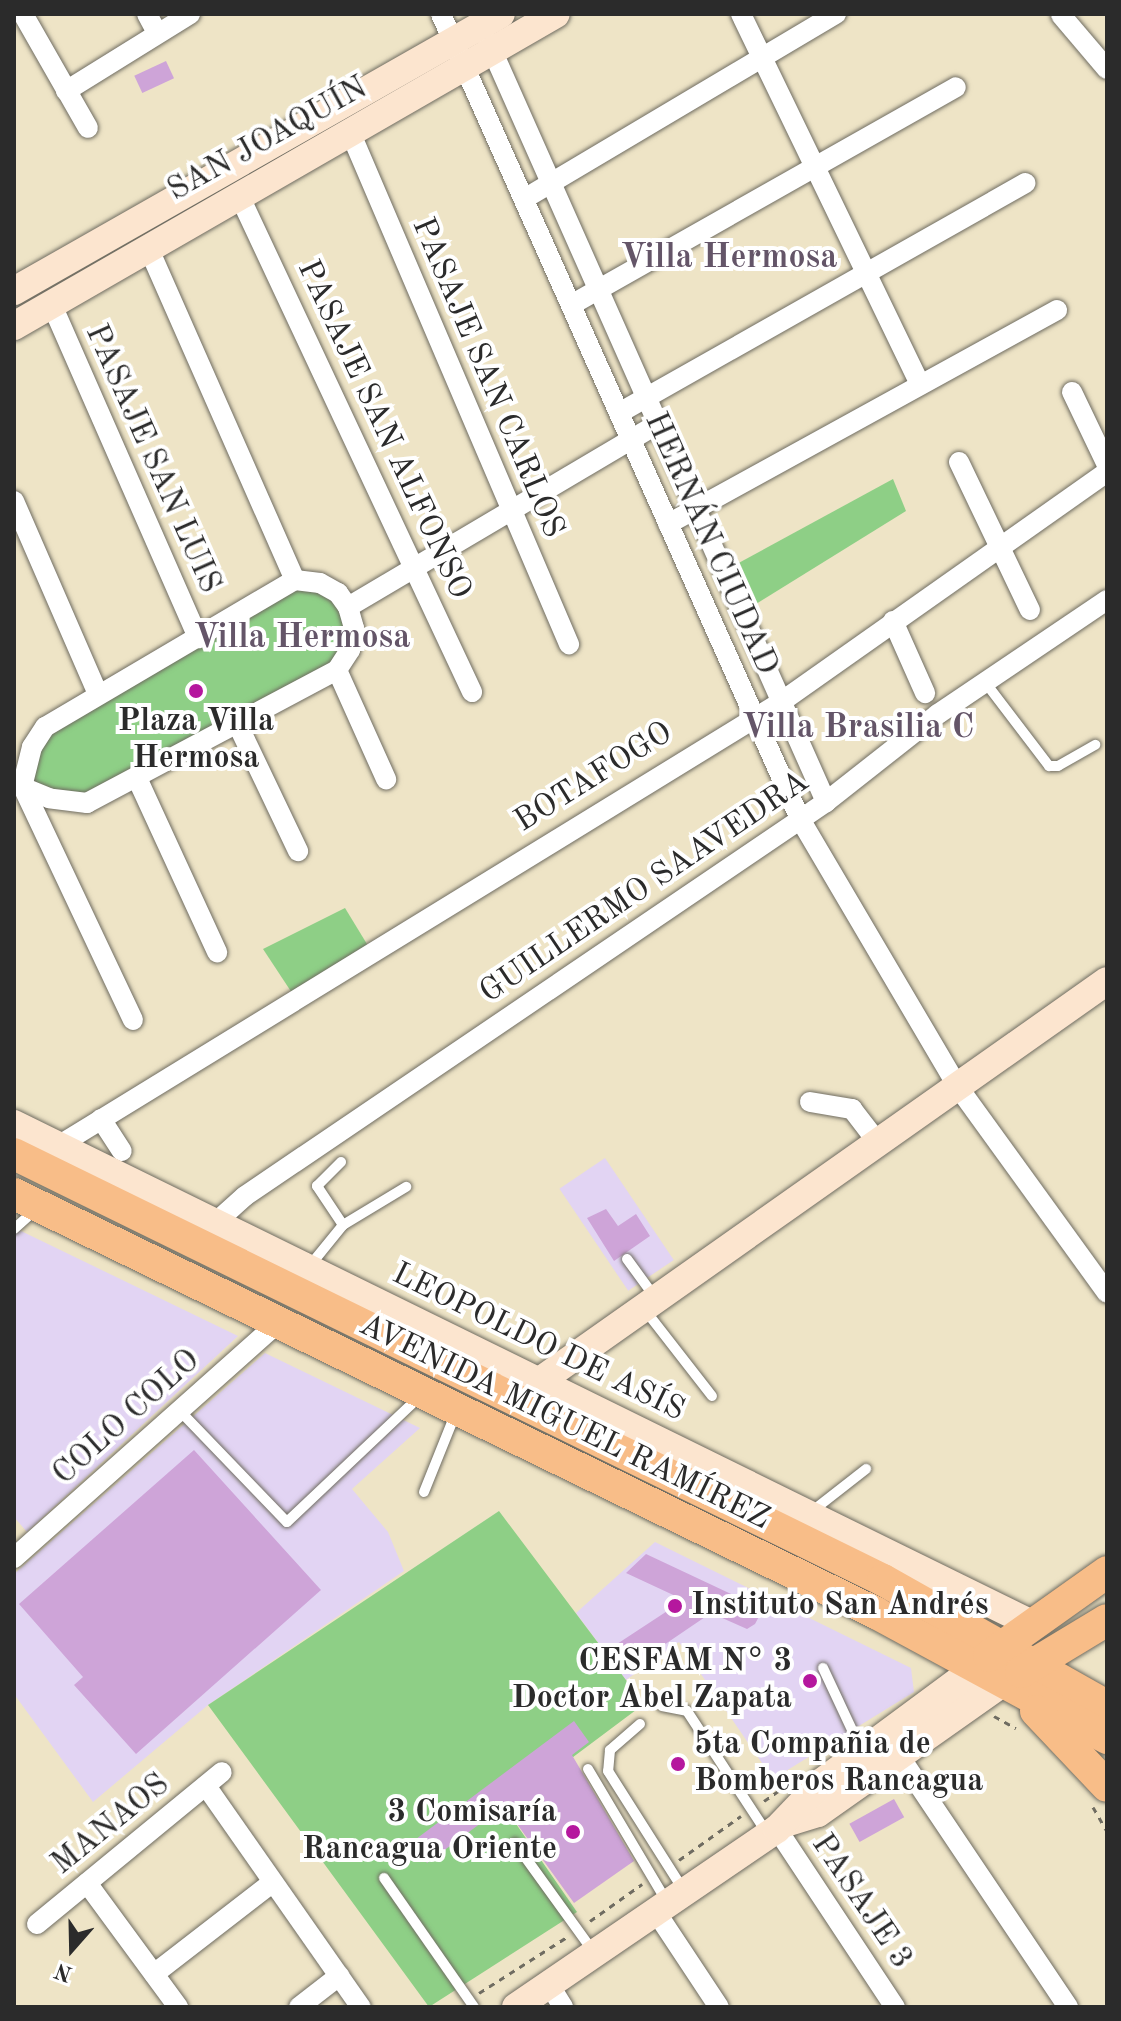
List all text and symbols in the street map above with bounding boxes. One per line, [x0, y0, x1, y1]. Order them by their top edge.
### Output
street label: SAN JOAQUÍN [161, 69, 375, 211]
street label: PASAJE SAN CARLOS [402, 212, 572, 544]
district label: Villa Hermosa [621, 239, 837, 279]
street label: PASAJE SAN ALFONSO [287, 254, 479, 606]
street label: PASAJE SAN LUIS [76, 319, 228, 599]
street label: HERNÁN CIUDAD [635, 407, 785, 681]
district label: Villa Hermosa [194, 619, 410, 659]
marker: Plaza Villa Hermosa [187, 682, 205, 700]
place label: Plaza Villa Hermosa [118, 704, 274, 779]
district label: Villa Brasilia C [742, 709, 974, 749]
street label: BOTAFOGO [508, 714, 680, 842]
street label: GUILLERMO SAAVEDRA [473, 763, 817, 1013]
street label: LEOPOLDO DE ASÍS [386, 1255, 690, 1431]
street label: AVENIDA MIGUEL RAMÍREZ [352, 1307, 776, 1539]
street label: COLO COLO [46, 1342, 208, 1494]
place label: Instituto San Andrés [691, 1587, 988, 1625]
marker: Instituto San Andrés [666, 1597, 684, 1615]
place label: CESFAM N° 3 Doctor Abel Zapata [511, 1644, 792, 1719]
marker: CESFAM N° 3 Doctor Abel Zapata [799, 1670, 821, 1692]
place label: 5ta Compañia de Bomberos Rancagua [694, 1727, 983, 1802]
marker: 5ta Compañia de Bomberos Rancagua [669, 1755, 687, 1773]
street label: MANAOS [45, 1766, 177, 1884]
place label: 3 Comisaría Rancagua Oriente [302, 1795, 557, 1870]
marker: 3 Comisaría Rancagua Oriente [564, 1823, 582, 1841]
street label: PASAJE 3 [802, 1827, 920, 1977]
north arrow [32, 1909, 112, 1989]
text: N [52, 1958, 75, 1985]

